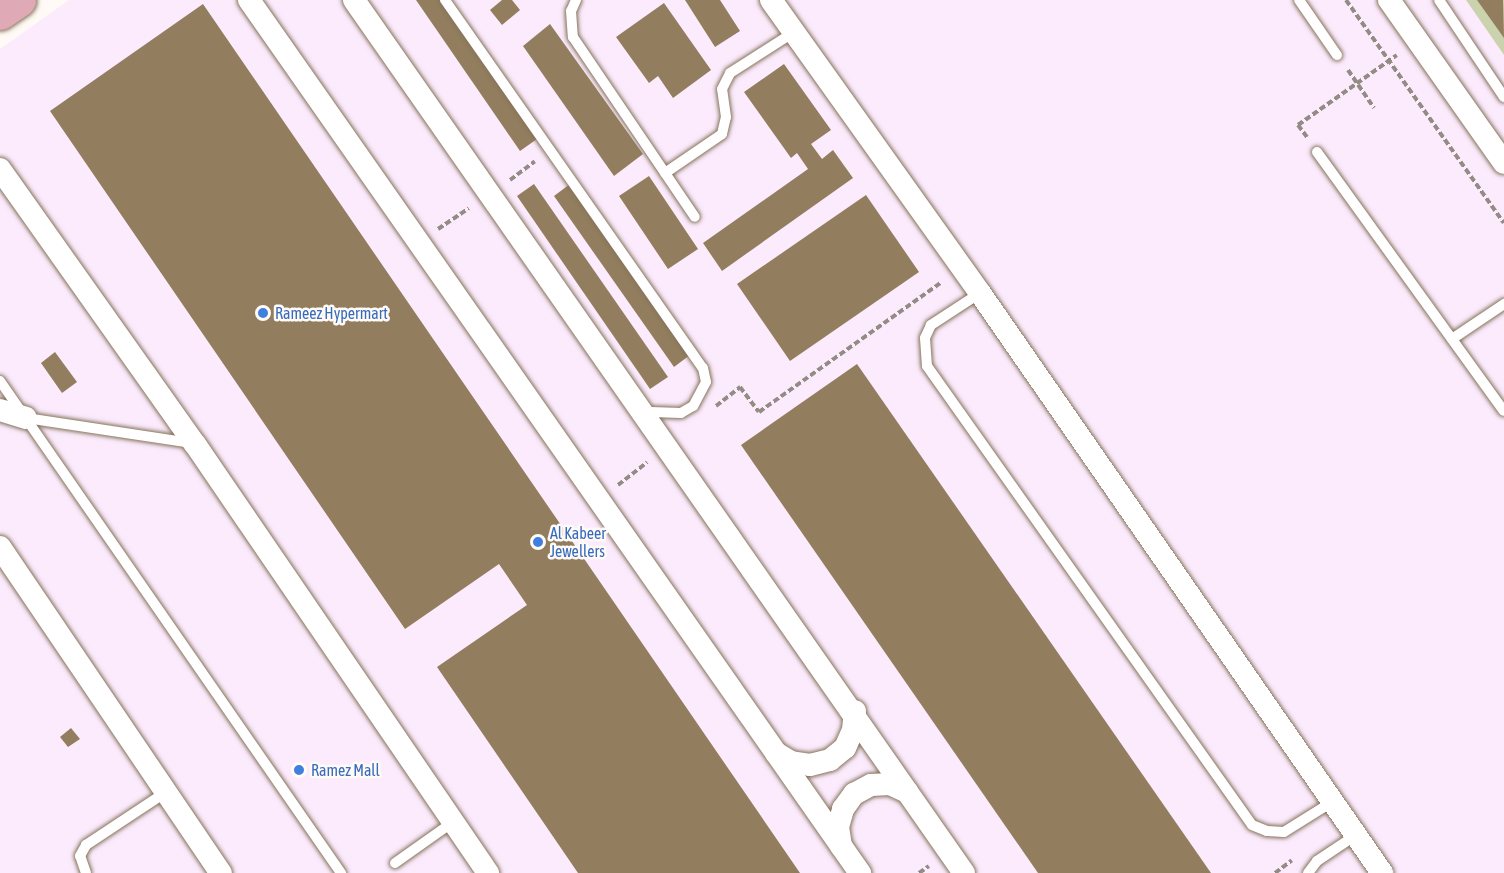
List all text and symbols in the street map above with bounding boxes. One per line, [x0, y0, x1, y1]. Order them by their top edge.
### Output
place label: Rameez Hypermart [275, 303, 388, 323]
marker: Rameez Hypermart [256, 306, 270, 320]
place label: Al Kabeer Jewellers [550, 523, 606, 561]
marker: Al Kabeer Jewellers [531, 535, 545, 549]
place label: Ramez Mall [311, 760, 380, 780]
marker: Ramez Mall [292, 763, 306, 777]

